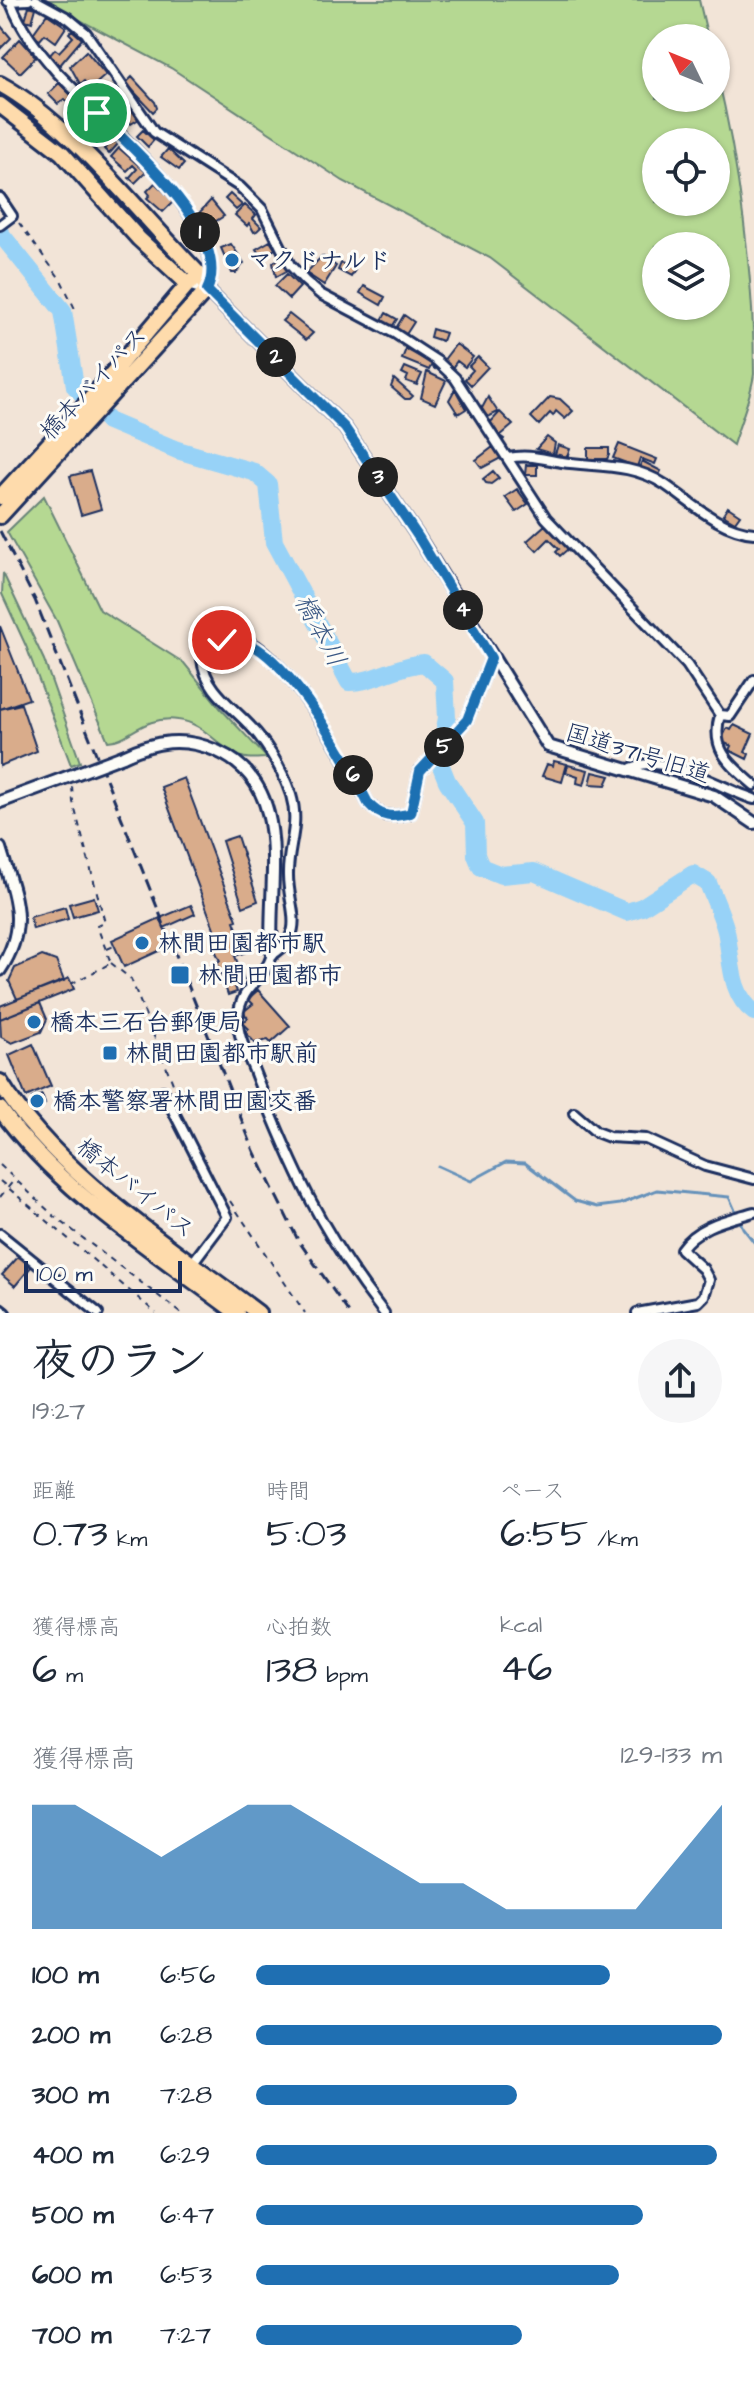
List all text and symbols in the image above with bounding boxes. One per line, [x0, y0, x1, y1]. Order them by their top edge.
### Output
north arrow [642, 24, 730, 112]
map controls [642, 24, 730, 320]
pin [63, 79, 131, 147]
icon: arrive [75, 91, 119, 135]
button: locate [642, 128, 730, 216]
pin: 1 [180, 212, 220, 252]
text: 1 [199, 216, 201, 247]
button: layers [642, 232, 730, 320]
place label: マクドナルド [248, 244, 391, 278]
marker: マクドナルド [223, 251, 241, 269]
street label: 橋本バイパス [32, 320, 155, 448]
pin: 2 [256, 337, 296, 377]
text: 2 [270, 341, 282, 372]
pin: 3 [358, 457, 398, 497]
text: 3 [372, 461, 384, 492]
water label: 橋本川 [286, 588, 354, 673]
pin: 4 [443, 590, 483, 630]
text: 4 [456, 594, 470, 625]
pin [188, 606, 256, 674]
icon: check [200, 618, 244, 662]
street label: 国道371号旧道 [561, 716, 714, 792]
pin: 5 [424, 727, 464, 767]
text: 5 [436, 731, 452, 762]
pin: 6 [333, 755, 373, 795]
text: 6 [346, 759, 360, 790]
place label: 林間田園都市駅 [158, 927, 326, 961]
marker: 林間田園都市駅 [133, 934, 151, 952]
place label: 林間田園都市 [198, 959, 342, 993]
marker: 林間田園都市 [169, 964, 191, 986]
place label: 橋本三石台郵便局 [50, 1006, 242, 1040]
marker: 橋本三石台郵便局 [25, 1013, 43, 1031]
place label: 林間田園都市駅前 [126, 1037, 318, 1071]
marker: 林間田園都市駅前 [101, 1044, 119, 1062]
place label: 橋本警察署林間田園交番 [53, 1085, 317, 1119]
marker: 橋本警察署林間田園交番 [28, 1092, 46, 1110]
street label: 橋本バイパス [69, 1130, 202, 1247]
scale bar [24, 1257, 182, 1293]
text: 100 m [36, 1259, 93, 1290]
text: 夜のラン [32, 1332, 208, 1393]
button: share [638, 1339, 722, 1423]
text: 19:27 [32, 1393, 85, 1429]
text: 距離 [32, 1476, 76, 1507]
text: 時間 [266, 1476, 310, 1507]
text: ペース [500, 1476, 565, 1507]
text: 0.73 [32, 1507, 108, 1562]
text: 5:03 [266, 1507, 347, 1562]
text: 6:55 [500, 1507, 588, 1562]
text: km [108, 1524, 147, 1555]
text: /km [588, 1524, 638, 1555]
text: kcal [500, 1610, 542, 1641]
text: 獲得標高 [32, 1612, 120, 1643]
text: 心拍数 [266, 1612, 332, 1643]
text: 46 [500, 1641, 552, 1696]
text: 6 [32, 1643, 57, 1698]
text: 138 [266, 1643, 317, 1698]
text: m [57, 1660, 83, 1691]
text: bpm [317, 1660, 368, 1691]
text: 129–133 m [620, 1737, 722, 1773]
text: 獲得標高 [32, 1741, 136, 1777]
text: 100 m [32, 1957, 99, 1993]
text: 6:56 [160, 1957, 215, 1993]
text: 200 m [32, 2017, 110, 2053]
text: 6:28 [160, 2017, 212, 2053]
text: 300 m [32, 2077, 109, 2113]
text: 7:28 [160, 2077, 212, 2113]
text: 400 m [32, 2137, 113, 2173]
text: 6:29 [160, 2137, 210, 2173]
text: 500 m [32, 2197, 114, 2233]
text: 6:47 [160, 2197, 214, 2233]
text: 600 m [32, 2257, 112, 2293]
text: 6:53 [160, 2257, 212, 2293]
text: 700 m [32, 2317, 111, 2353]
text: 7:27 [160, 2317, 211, 2353]

